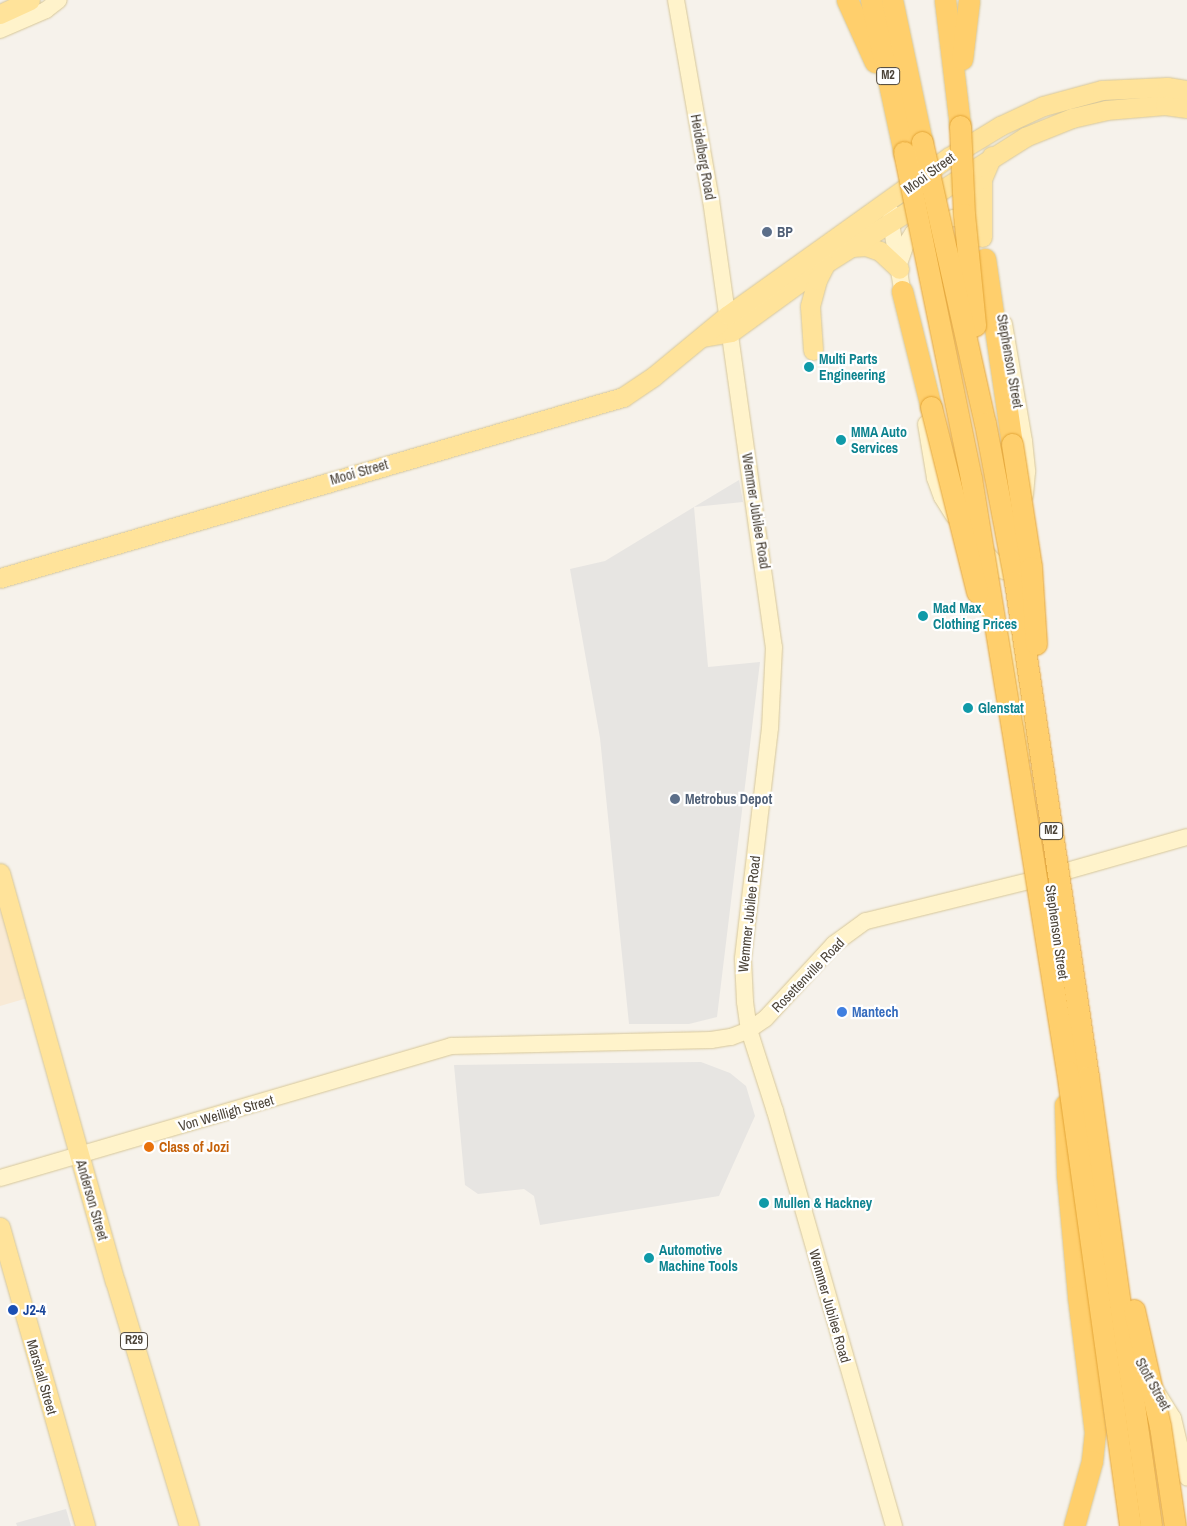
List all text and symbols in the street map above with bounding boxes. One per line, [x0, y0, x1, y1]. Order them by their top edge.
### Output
road number: M2 [876, 66, 900, 85]
street label: Heidelberg Road [687, 113, 719, 201]
street label: Mooi Street [900, 149, 958, 197]
place label: BP [777, 224, 793, 240]
marker: BP [761, 226, 773, 238]
street label: Stephenson Street [993, 313, 1027, 409]
place label: Multi Parts Engineering [819, 351, 885, 384]
marker: Multi Parts Engineering [803, 361, 815, 373]
place label: MMA Auto Services [851, 424, 908, 457]
marker: MMA Auto Services [835, 434, 847, 446]
street label: Wemmer Jubilee Road [739, 452, 773, 570]
street label: Mooi Street [328, 456, 390, 488]
place label: Mad Max Clothing Prices [933, 600, 1017, 632]
marker: Mad Max Clothing Prices [917, 610, 929, 622]
place label: Glenstat [978, 700, 1024, 716]
marker: Glenstat [962, 702, 974, 714]
place label: Metrobus Depot [685, 791, 772, 807]
marker: Metrobus Depot [669, 793, 681, 805]
road number: M2 [1038, 821, 1064, 840]
street label: Wemmer Jubilee Road [735, 855, 763, 973]
street label: Stephenson Street [1042, 884, 1072, 980]
street label: Rosettenville Road [768, 934, 848, 1016]
place label: Mantech [852, 1004, 899, 1020]
marker: Mantech [836, 1006, 848, 1018]
street label: Von Weilligh Street [177, 1091, 275, 1135]
place label: Class of Jozi [159, 1139, 229, 1155]
marker: Class of Jozi [143, 1141, 155, 1153]
street label: Anderson Street [72, 1158, 112, 1242]
place label: Mullen & Hackney [774, 1195, 872, 1211]
marker: Mullen & Hackney [758, 1197, 770, 1209]
place label: Automotive Machine Tools [659, 1242, 738, 1274]
street label: Wemmer Jubilee Road [806, 1247, 854, 1365]
marker: Automotive Machine Tools [643, 1252, 655, 1264]
place label: J2-4 [23, 1302, 46, 1318]
marker: J2-4 [7, 1304, 19, 1316]
road number: R29 [119, 1332, 149, 1350]
street label: Marshall Street [23, 1338, 61, 1416]
street label: Stott Street [1132, 1355, 1174, 1413]

